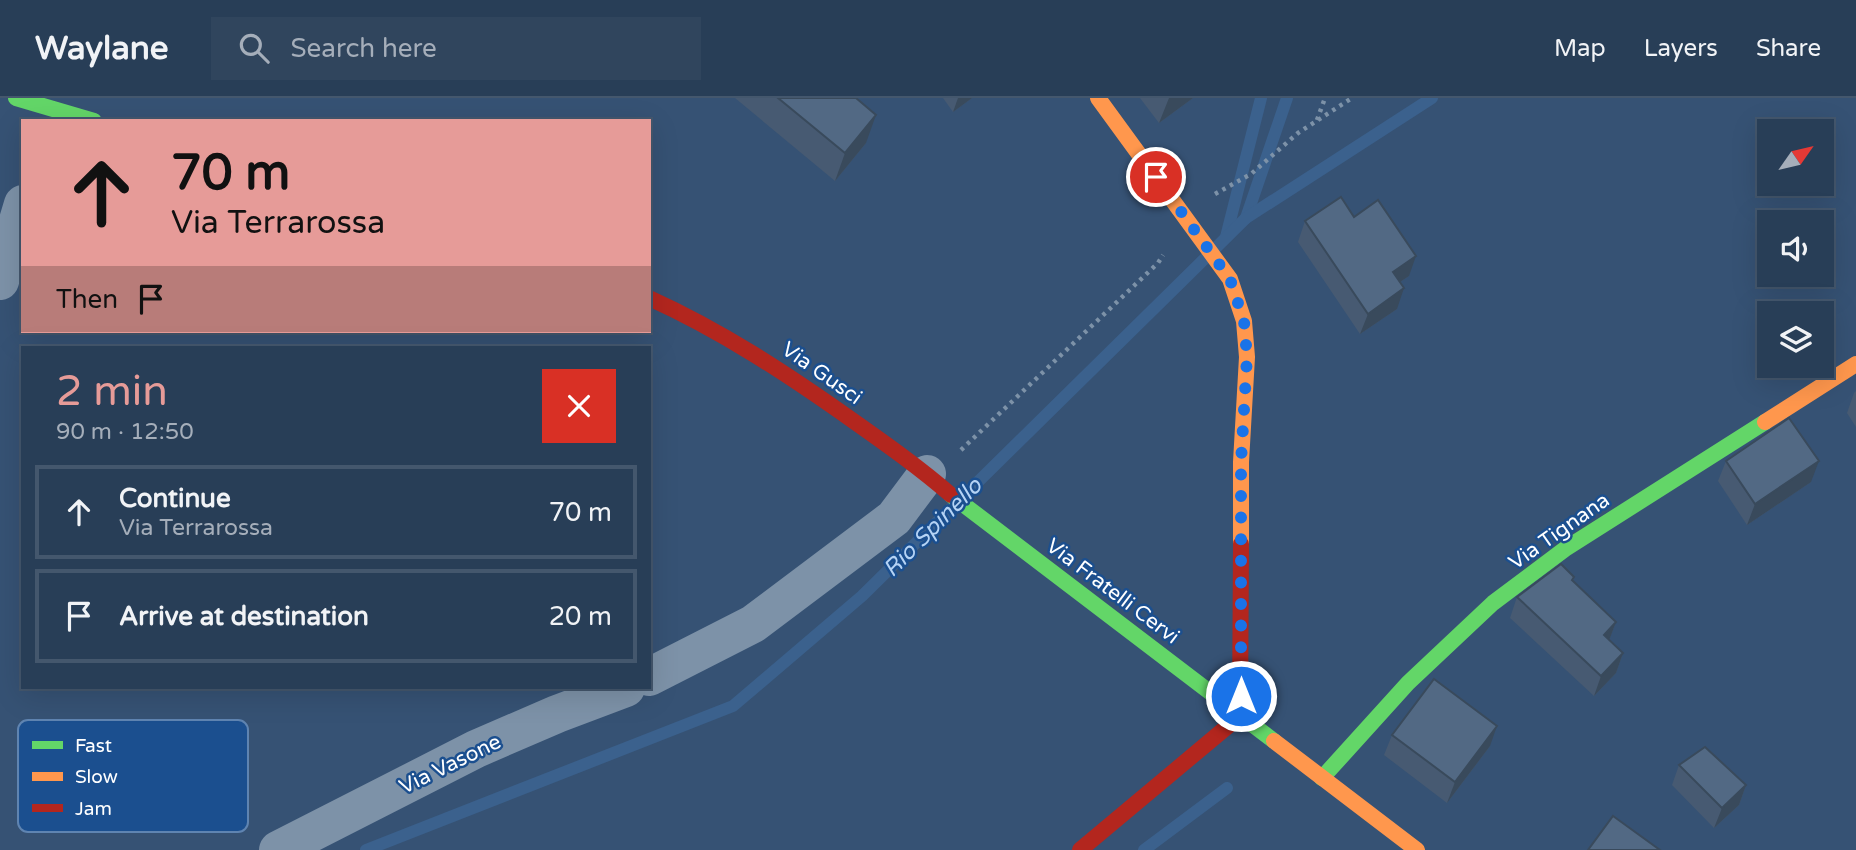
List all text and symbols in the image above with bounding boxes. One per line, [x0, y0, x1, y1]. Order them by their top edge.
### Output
search box [211, 17, 701, 80]
text: Waylane [35, 29, 169, 68]
icon: search [235, 29, 273, 67]
text: Search here [291, 33, 437, 64]
text: Map [1554, 34, 1606, 63]
text: Layers [1644, 34, 1718, 63]
text: Share [1756, 34, 1821, 63]
north arrow [1757, 119, 1834, 196]
map controls [1757, 119, 1834, 378]
text: 70 m [171, 144, 290, 203]
icon: ahead [56, 147, 147, 238]
pin [1126, 147, 1186, 207]
icon: arrive [1137, 158, 1175, 196]
text: Via Terrarossa [171, 204, 385, 242]
button: sound [1757, 210, 1834, 287]
icon: arrive [132, 280, 170, 318]
text: Then [56, 284, 118, 315]
button: layers [1757, 301, 1834, 378]
street label: Via Gusci [777, 337, 867, 410]
text: 2 min [56, 366, 168, 417]
button: close [542, 369, 616, 443]
text: 90 m · 12:50 [56, 418, 194, 446]
water label: Rio Spinello [877, 472, 989, 583]
text: Continue [119, 483, 231, 514]
street label: Via Tignana [1504, 488, 1614, 575]
icon: ahead [60, 493, 98, 531]
text: 70 m [549, 497, 612, 528]
text: Via Terrarossa [119, 514, 273, 542]
street label: Via Fratelli Cervi [1041, 533, 1184, 650]
icon: arrive [60, 597, 98, 635]
text: Arrive at destination [119, 601, 369, 632]
text: 20 m [549, 601, 612, 632]
position arrow [1204, 659, 1278, 733]
legend [18, 720, 248, 832]
street label: Via Vasone [395, 729, 505, 800]
text: Fast [75, 735, 112, 757]
text: Slow [75, 766, 118, 788]
text: Jam [75, 798, 112, 820]

